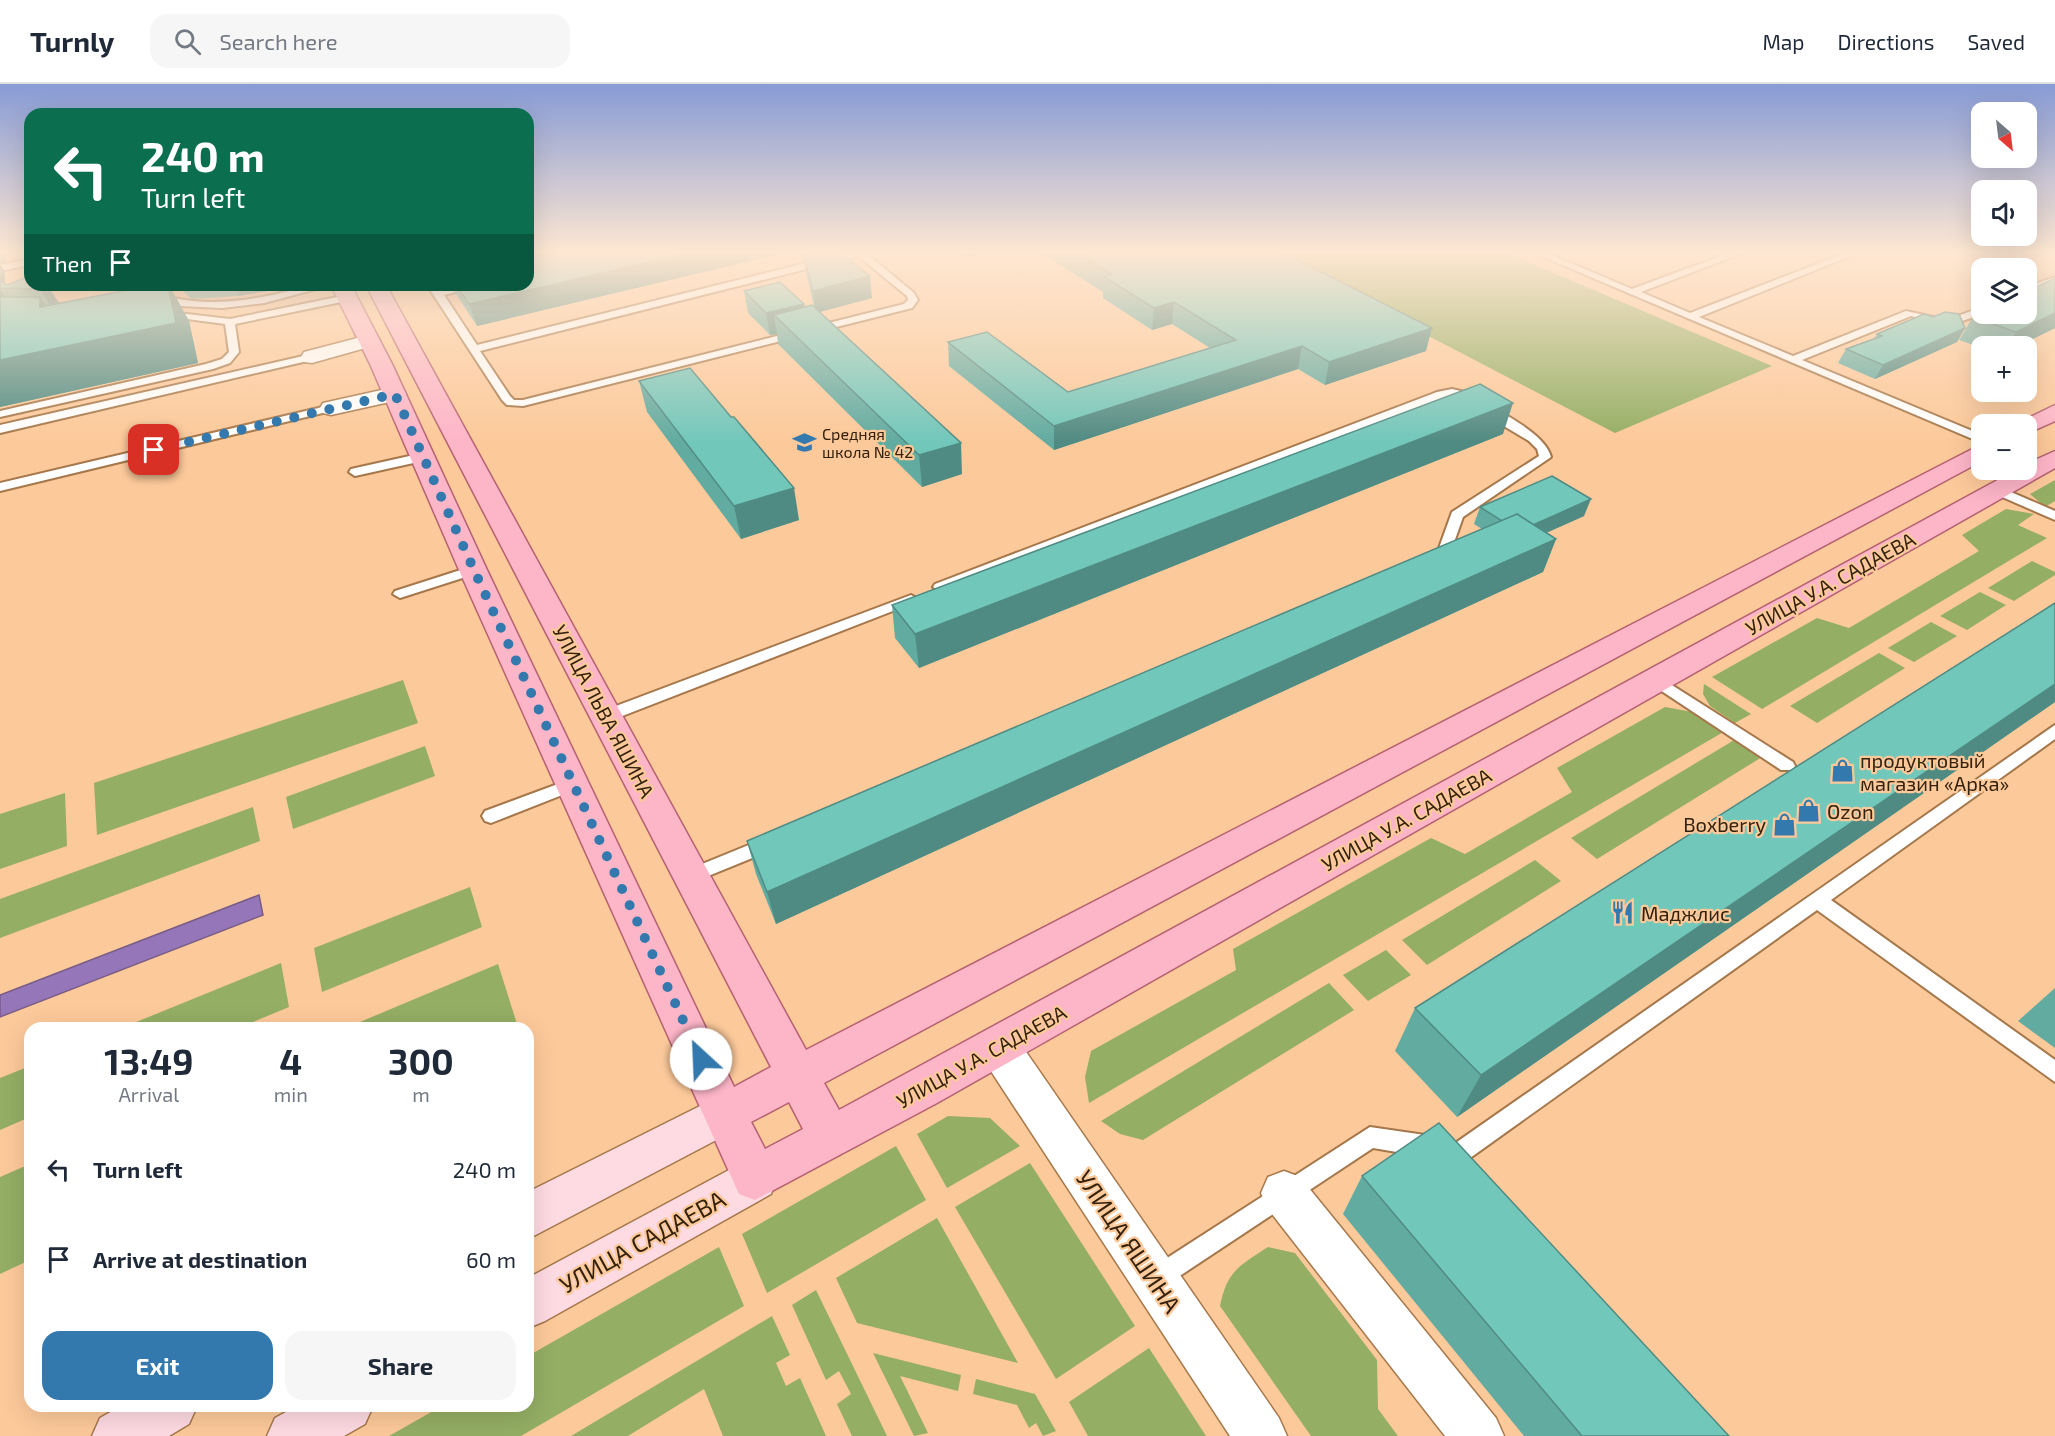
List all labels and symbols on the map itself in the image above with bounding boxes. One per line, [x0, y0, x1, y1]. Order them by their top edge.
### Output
north arrow [1971, 102, 2037, 168]
pin [128, 424, 179, 475]
place label: Средняя школа № 42 [822, 424, 913, 461]
school or university icon: Средняя школа № 42 [791, 429, 817, 455]
street label: УЛИЦА У.А. САДАЕВА [1741, 526, 1920, 640]
street label: УЛИЦА ЛЬВА ЯШИНА [548, 620, 660, 802]
place label: продуктовый магазин «Арка» [1860, 748, 2009, 795]
shop icon: продуктовый магазин «Арка» [1829, 758, 1855, 784]
street label: УЛИЦА У.А. САДАЕВА [1317, 762, 1496, 876]
shop icon: Ozon [1796, 798, 1822, 824]
place label: Ozon [1827, 799, 1874, 823]
shop icon: Boxberry [1771, 811, 1797, 837]
place label: Boxberry [1683, 812, 1766, 836]
restaurant icon: Маджлис [1610, 900, 1636, 926]
place label: Маджлис [1641, 901, 1730, 925]
street label: УЛИЦА У.А. САДАЕВА [892, 999, 1071, 1113]
position arrow [669, 1027, 733, 1091]
street label: УЛИЦА ЯШИНА [1071, 1164, 1187, 1318]
street label: УЛИЦА САДАЕВА [554, 1183, 730, 1299]

